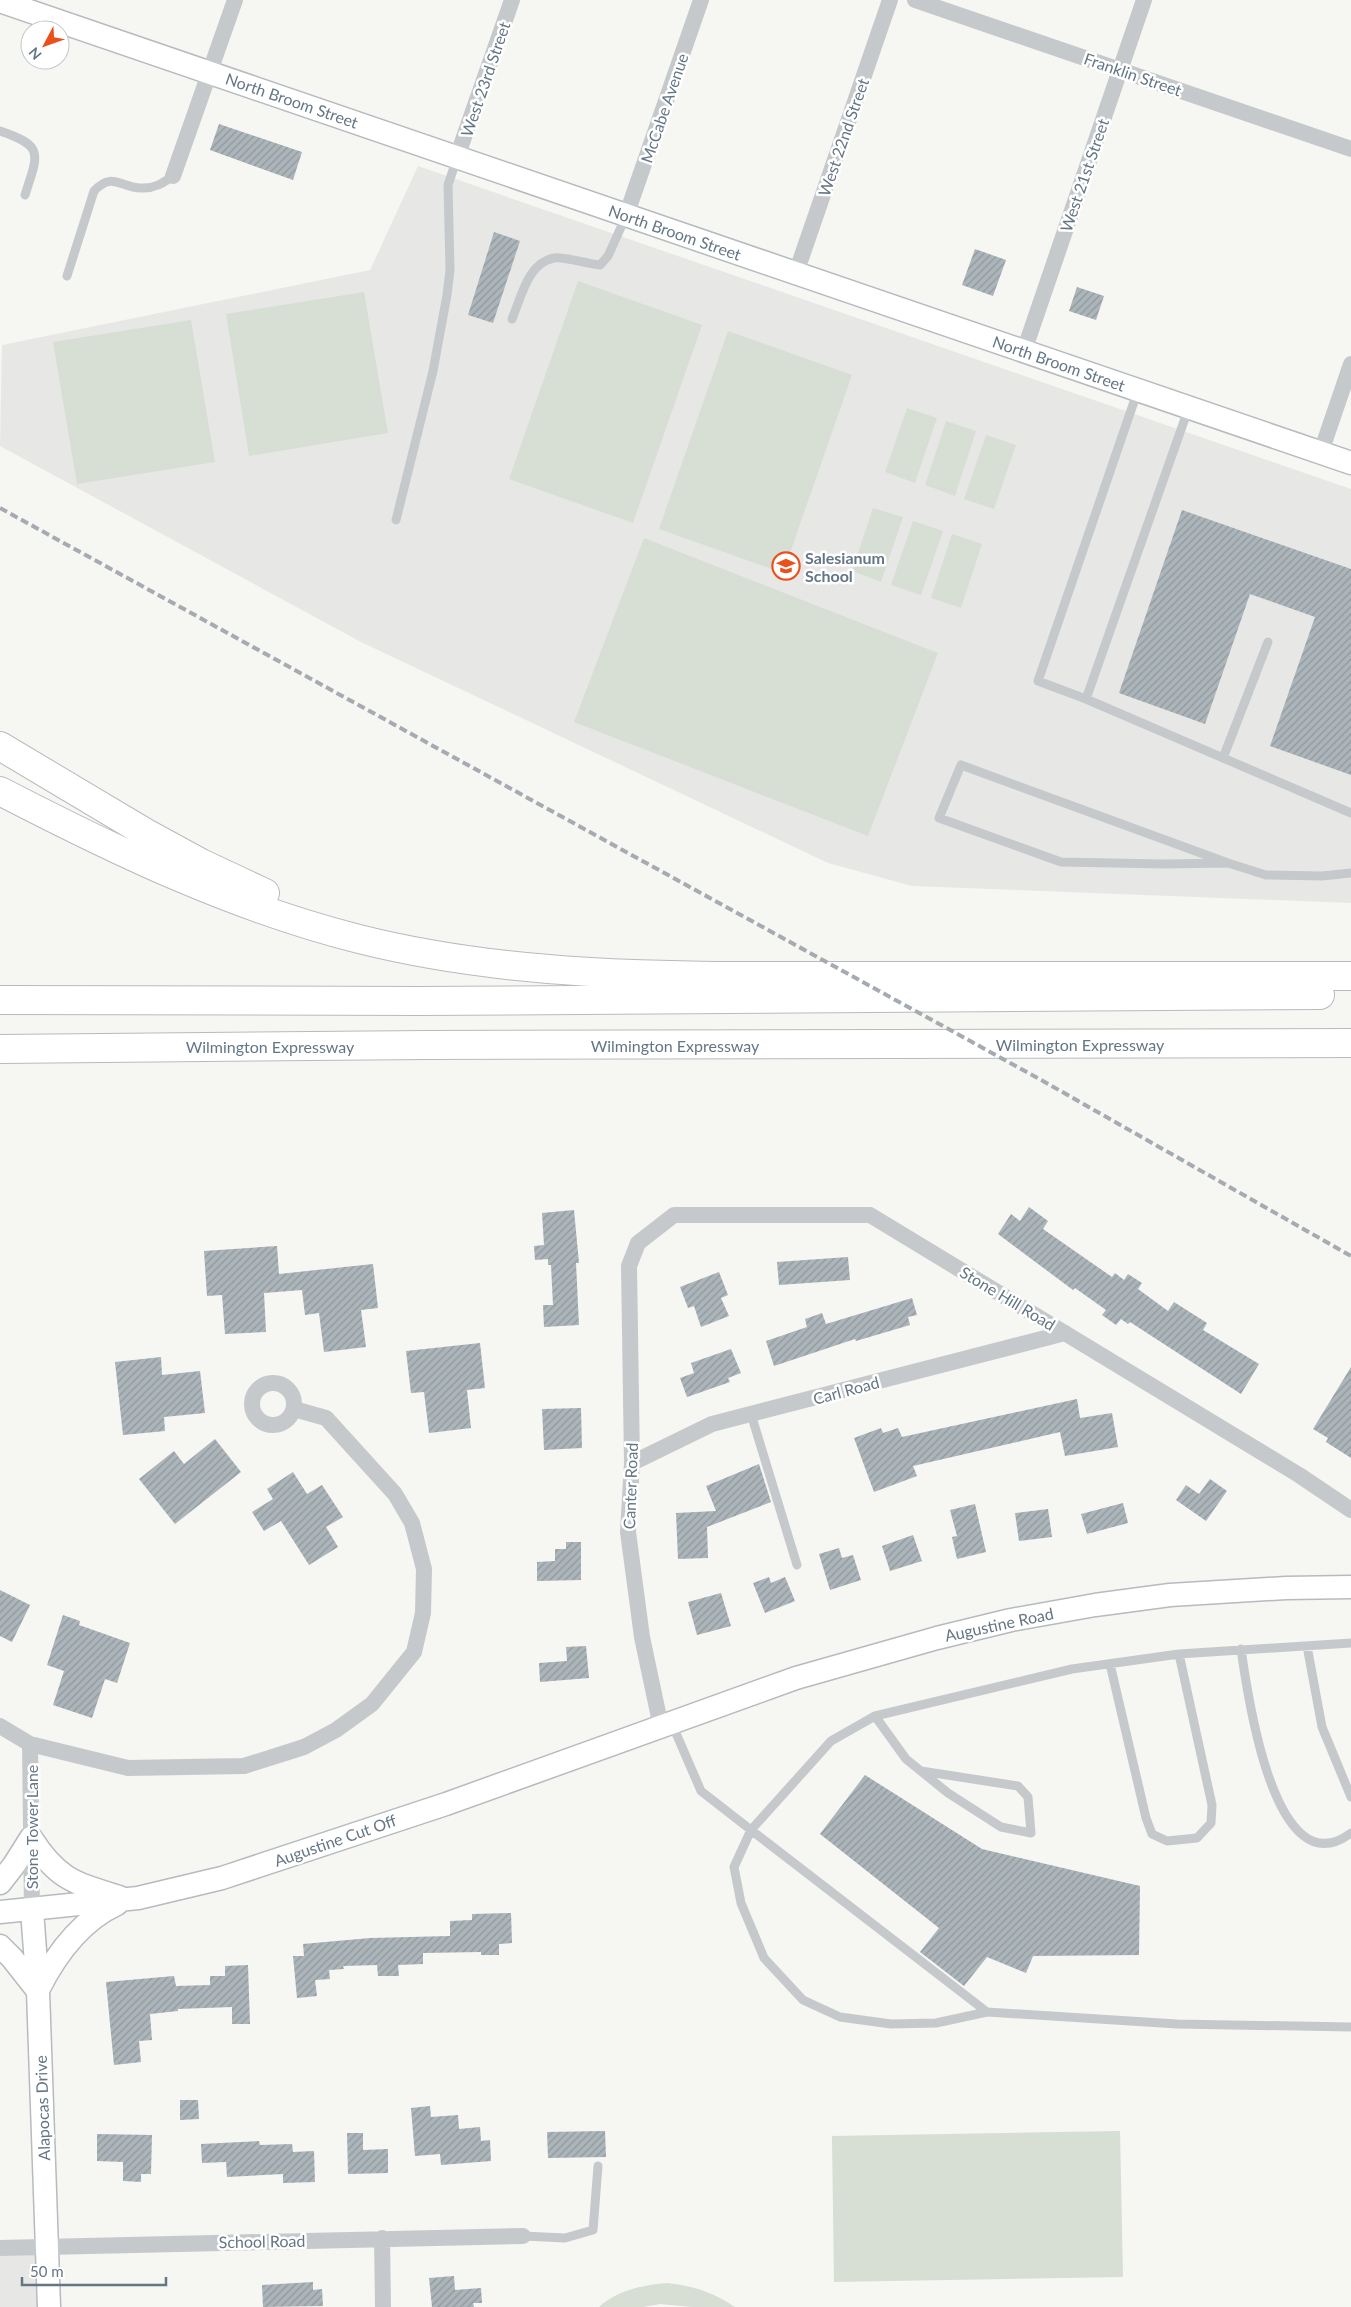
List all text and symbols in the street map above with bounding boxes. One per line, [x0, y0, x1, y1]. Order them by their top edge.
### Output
street label: West 23rd Street [456, 19, 514, 139]
north arrow [20, 20, 70, 70]
text: N [25, 44, 45, 64]
street label: Franklin Street [1082, 48, 1184, 100]
street label: McCabe Avenue [636, 51, 692, 165]
street label: North Broom Street [223, 68, 361, 132]
street label: West 22nd Street [814, 75, 872, 199]
street label: West 21st Street [1056, 116, 1112, 234]
street label: North Broom Street [606, 200, 744, 264]
street label: North Broom Street [990, 331, 1128, 395]
place label: Salesianum School [805, 548, 885, 585]
school or university icon: Salesianum School [771, 551, 801, 581]
street label: Wilmington Expressway [996, 1035, 1165, 1054]
street label: Wilmington Expressway [591, 1036, 760, 1055]
street label: Wilmington Expressway [186, 1037, 355, 1056]
street label: Stone Hill Road [957, 1262, 1059, 1334]
street label: Carl Road [811, 1372, 881, 1408]
street label: Canter Road [619, 1442, 641, 1530]
street label: Augustine Road [943, 1603, 1055, 1645]
street label: Stone Tower Lane [22, 1765, 41, 1889]
street label: Augustine Cut Off [272, 1810, 399, 1870]
street label: Alapocas Drive [31, 2055, 53, 2161]
street label: School Road [218, 2231, 306, 2251]
scale bar [22, 2254, 166, 2286]
text: 50 m [30, 2262, 64, 2280]

